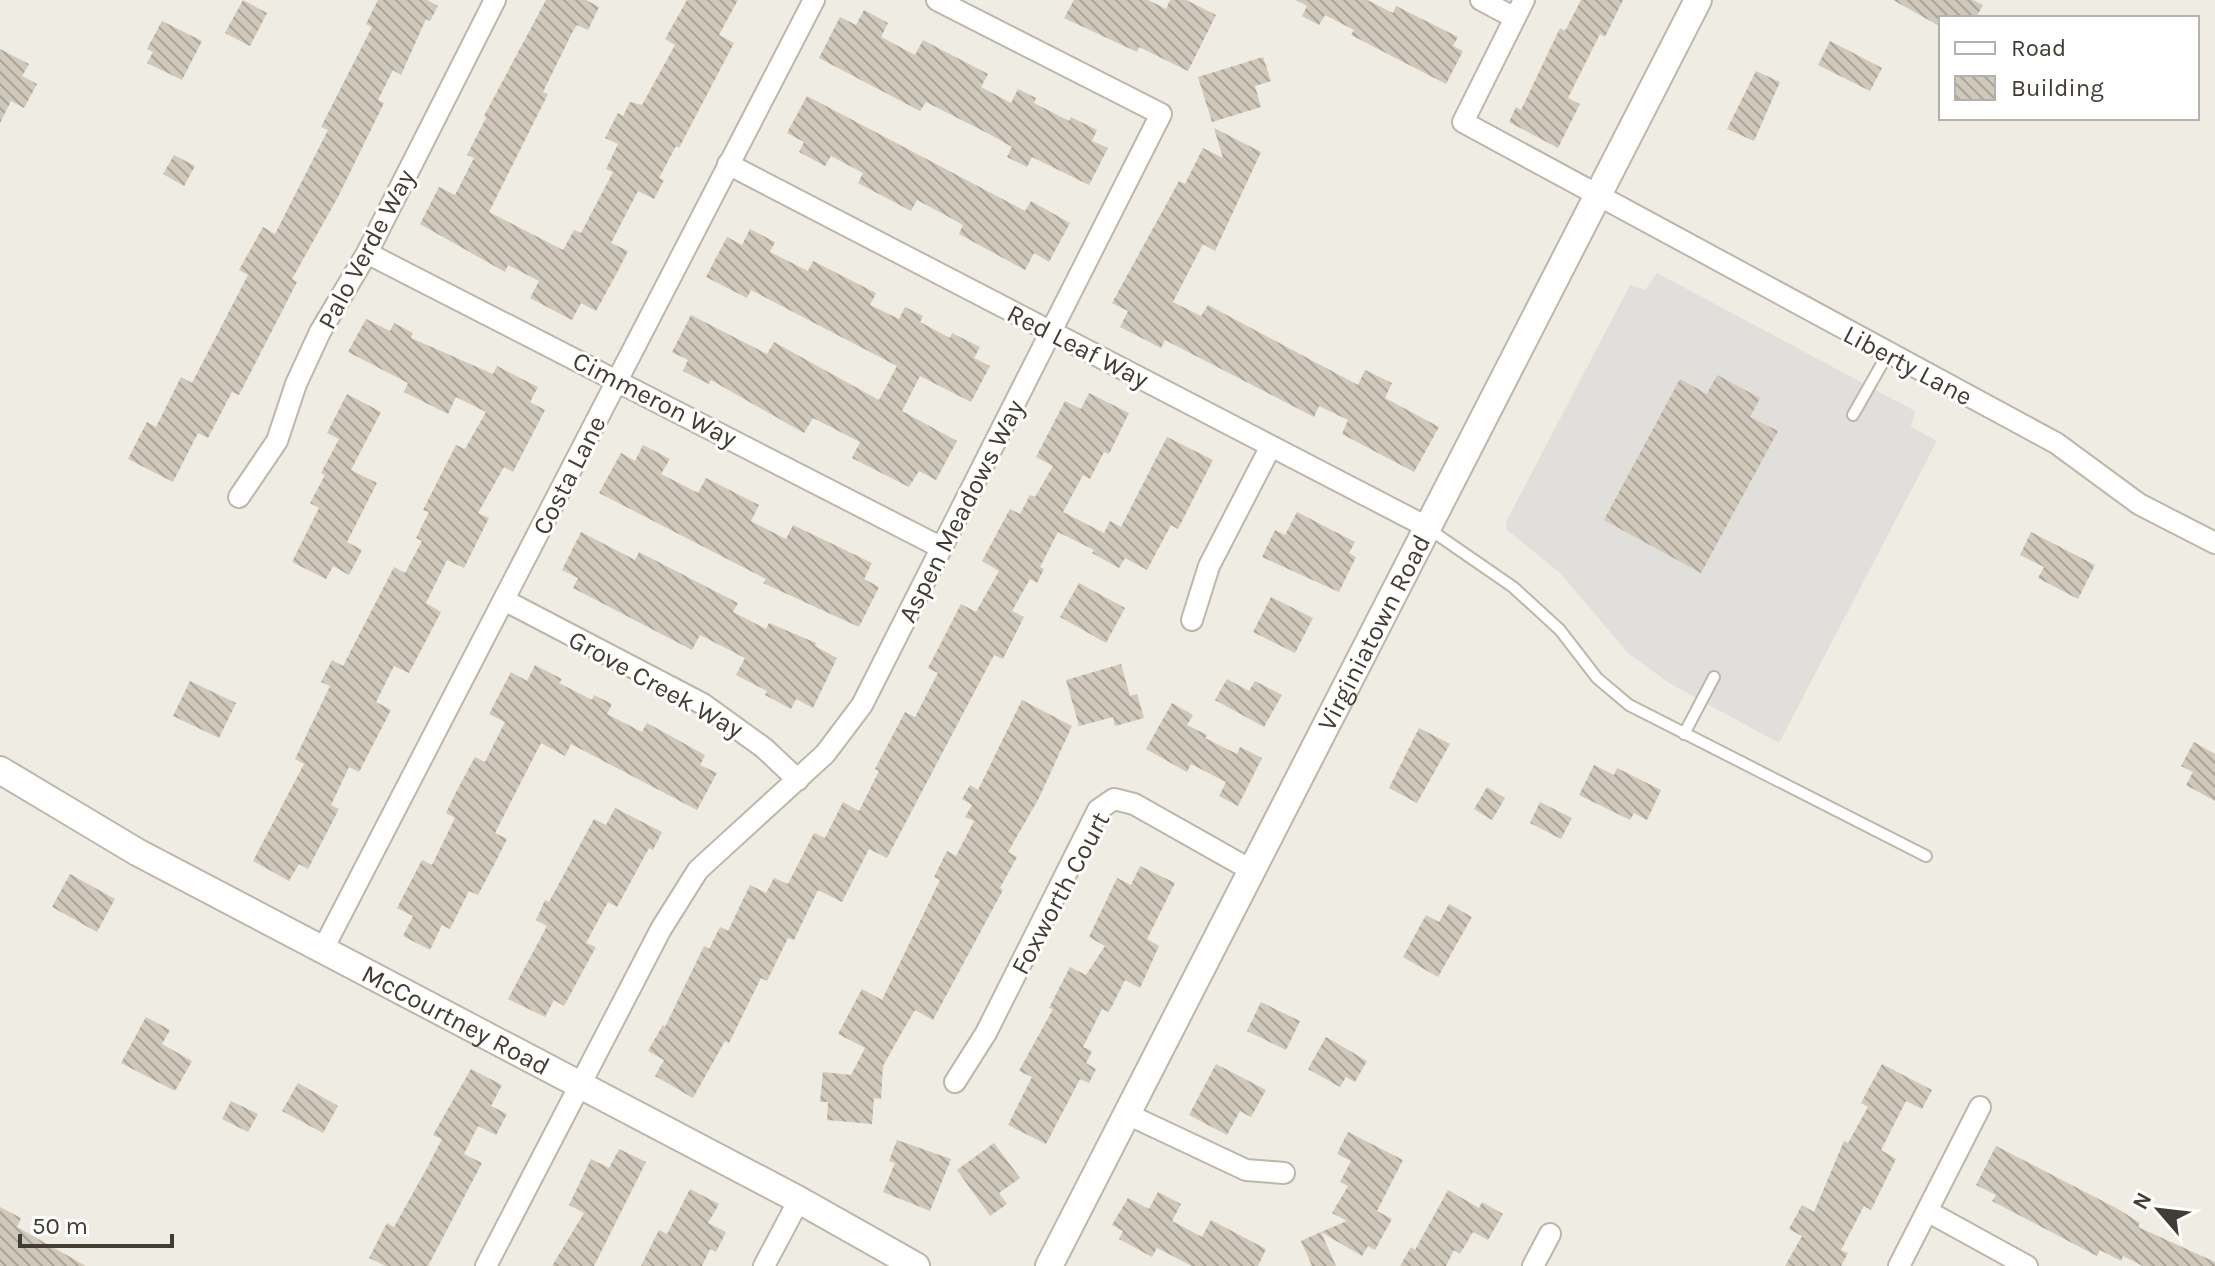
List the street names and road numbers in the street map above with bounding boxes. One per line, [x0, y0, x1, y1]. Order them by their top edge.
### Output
street label: Palo Verde Way [311, 164, 422, 335]
street label: Red Leaf Way [1002, 298, 1154, 395]
street label: Liberty Lane [1838, 319, 1978, 412]
street label: Cimmeron Way [568, 345, 742, 454]
street label: Aspen Meadows Way [892, 395, 1031, 628]
street label: Costa Lane [526, 410, 613, 540]
street label: Virginiatown Road [1311, 529, 1437, 736]
street label: Grove Creek Way [563, 624, 748, 745]
street label: Foxworth Court [1005, 806, 1116, 980]
street label: McCourtney Road [357, 958, 555, 1082]

